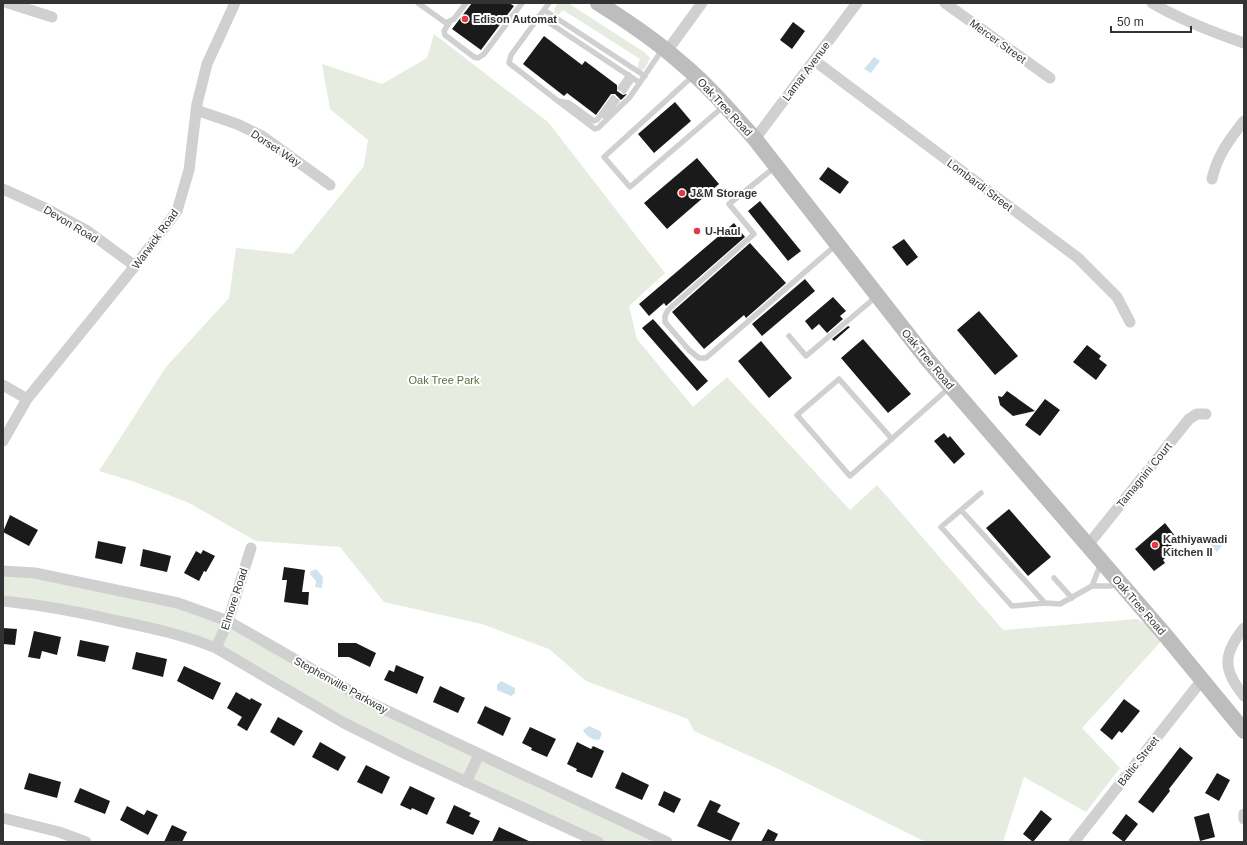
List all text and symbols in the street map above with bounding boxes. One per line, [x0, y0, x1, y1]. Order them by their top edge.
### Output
scale bar [1111, 8, 1191, 34]
place label: Edison Automat [473, 13, 557, 25]
marker: Edison Automat [460, 14, 470, 24]
text: 50 m [1117, 15, 1144, 29]
street label: Mercer Street [968, 17, 1028, 65]
street label: Lamar Avenue [780, 39, 832, 103]
street label: Oak Tree Road [695, 76, 755, 138]
street label: Dorset Way [249, 127, 304, 169]
street label: Lombardi Street [945, 157, 1015, 213]
place label: J&M Storage [690, 187, 757, 199]
marker: J&M Storage [677, 188, 687, 198]
street label: Devon Road [42, 203, 100, 245]
street label: Warwick Road [129, 207, 181, 271]
place label: U-Haul [705, 225, 740, 237]
marker: U-Haul [692, 226, 702, 236]
street label: Oak Tree Road [899, 327, 957, 391]
park label: Oak Tree Park [409, 374, 480, 386]
street label: Tamagnini Court [1114, 440, 1174, 510]
place label: Kathiyawadi Kitchen II [1163, 533, 1227, 558]
marker: Kathiyawadi Kitchen II [1150, 540, 1160, 550]
street label: Elmore Road [218, 567, 250, 631]
street label: Oak Tree Road [1110, 573, 1168, 637]
street label: Stephenville Parkway [292, 654, 390, 716]
street label: Baltic Street [1115, 734, 1161, 788]

